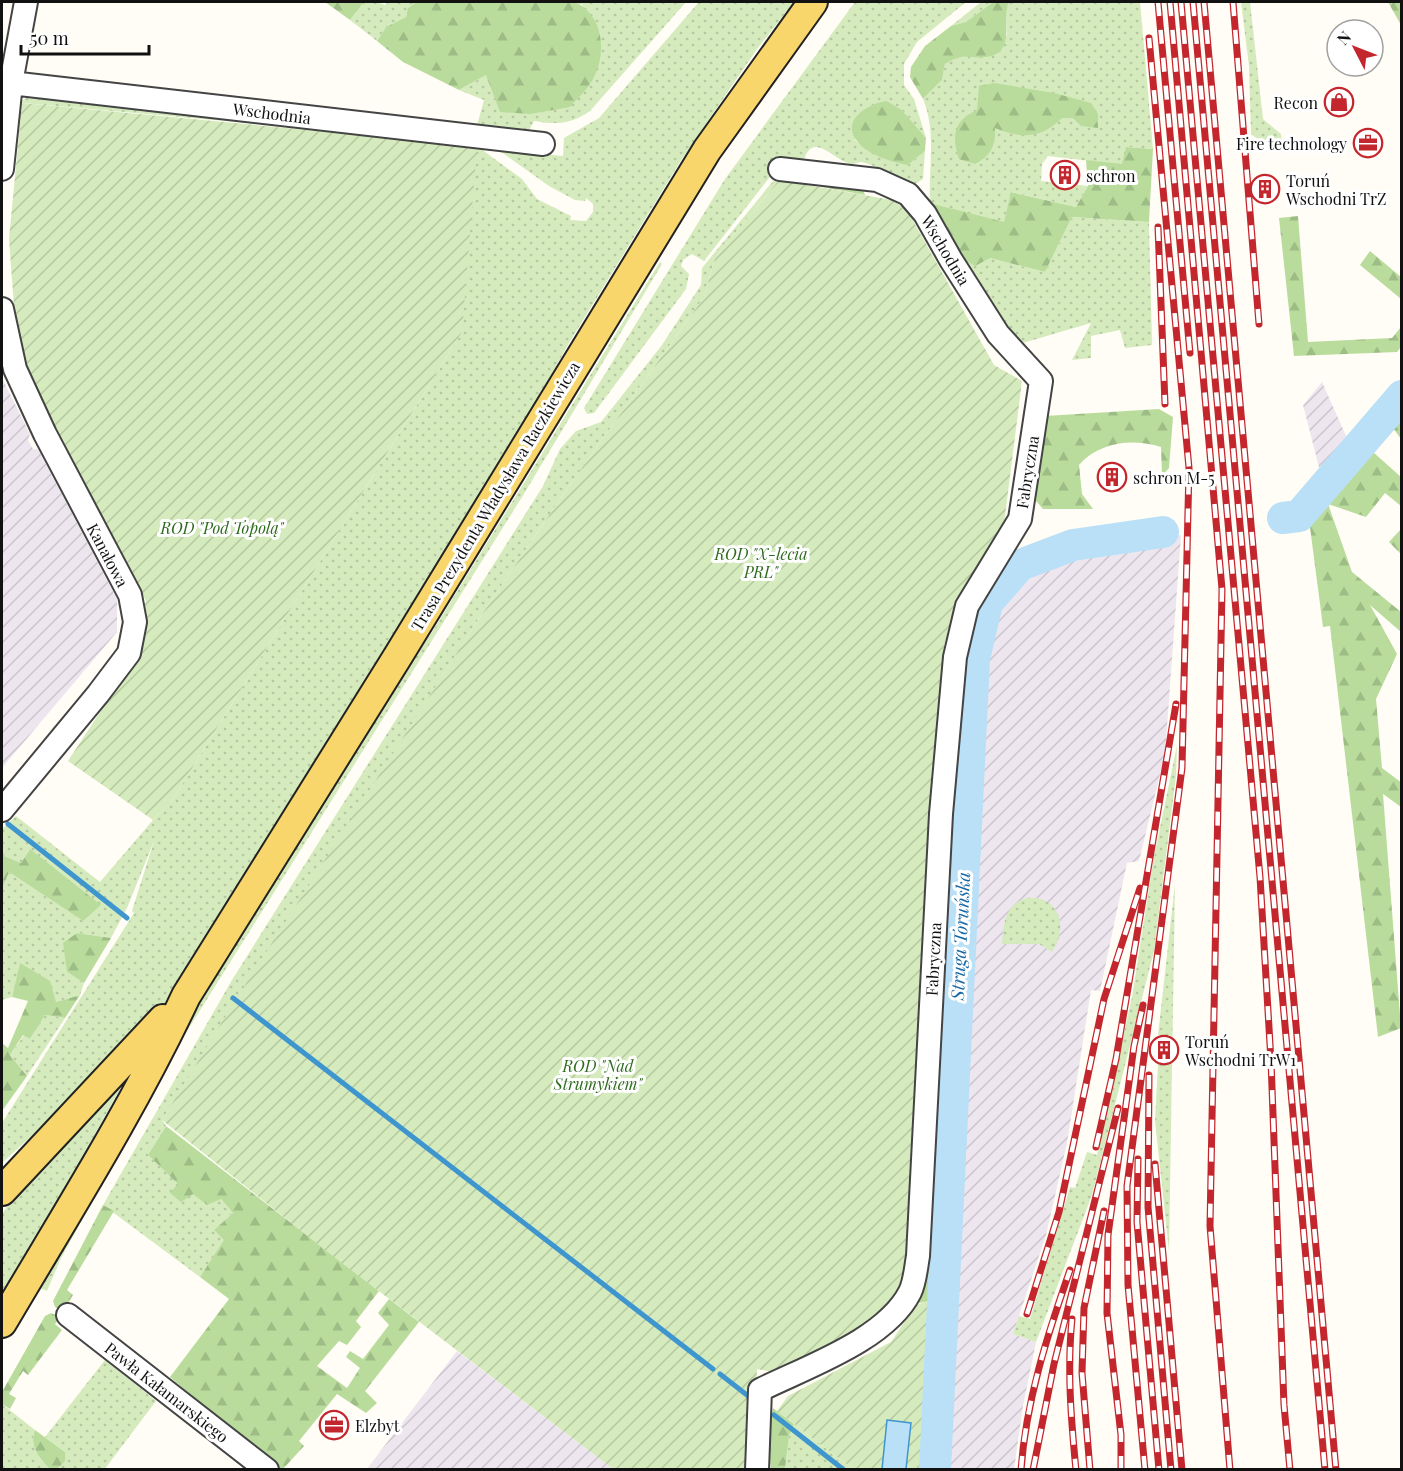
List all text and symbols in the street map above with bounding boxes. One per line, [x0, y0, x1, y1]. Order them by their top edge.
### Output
scale bar [21, 18, 148, 56]
north arrow [1325, 18, 1385, 78]
text: 50 m [30, 26, 69, 50]
text: N [1332, 26, 1355, 49]
shop icon: Recon [1323, 86, 1355, 118]
place label: Recon [1273, 92, 1318, 113]
street label: Wschodnia [231, 98, 312, 128]
office icon: Fire technology [1352, 127, 1384, 159]
place label: Fire technology [1236, 133, 1347, 154]
building icon: schron [1049, 159, 1081, 191]
place label: schron [1086, 165, 1136, 186]
place label: Toruń Wschodni TrZ [1285, 170, 1387, 209]
building icon: Toruń Wschodni TrZ [1249, 173, 1281, 205]
street label: Wschodnia [916, 210, 975, 289]
street label: Trasa Prezydenta Władysława Raczkiewicza [406, 357, 584, 635]
street label: Fabryczna [1011, 434, 1043, 510]
building icon: schron M-5 [1096, 461, 1128, 493]
place label: schron M-5 [1133, 467, 1215, 488]
park label: ROD "Pod Topolą" [159, 517, 285, 538]
street label: Kanałowa [82, 520, 134, 591]
park label: ROD "X-lecia PRL" [713, 543, 808, 582]
water label: Struga Toruńska [945, 871, 975, 1002]
street label: Fabryczna [921, 922, 945, 996]
place label: Toruń Wschodni TrW1 [1184, 1031, 1296, 1070]
building icon: Toruń Wschodni TrW1 [1148, 1034, 1180, 1066]
park label: ROD "Nad Strumykiem" [553, 1055, 643, 1094]
street label: Pawła Kałamarskiego [101, 1337, 233, 1447]
office icon: Elzbyt [318, 1409, 350, 1441]
place label: Elzbyt [355, 1415, 400, 1436]

